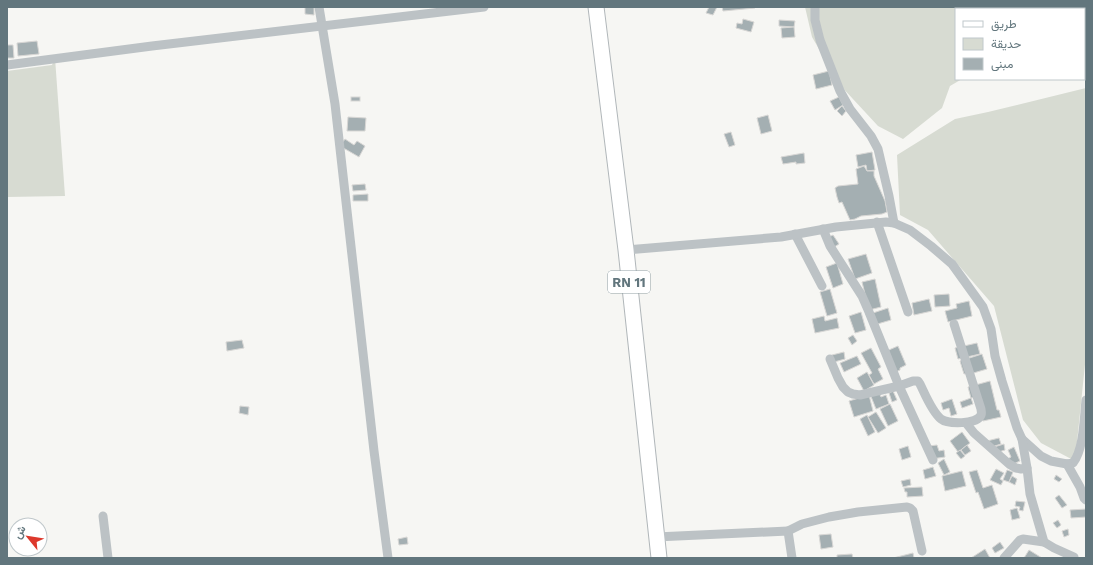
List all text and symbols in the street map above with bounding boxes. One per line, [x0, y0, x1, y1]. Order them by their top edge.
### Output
legend [955, 8, 1085, 80]
text: طريق [991, 17, 1017, 32]
text: حديقة [991, 37, 1021, 51]
text: مبنى [991, 57, 1013, 72]
road number: RN 11 [608, 271, 650, 293]
north arrow [8, 517, 48, 557]
text: ش [11, 523, 29, 541]

